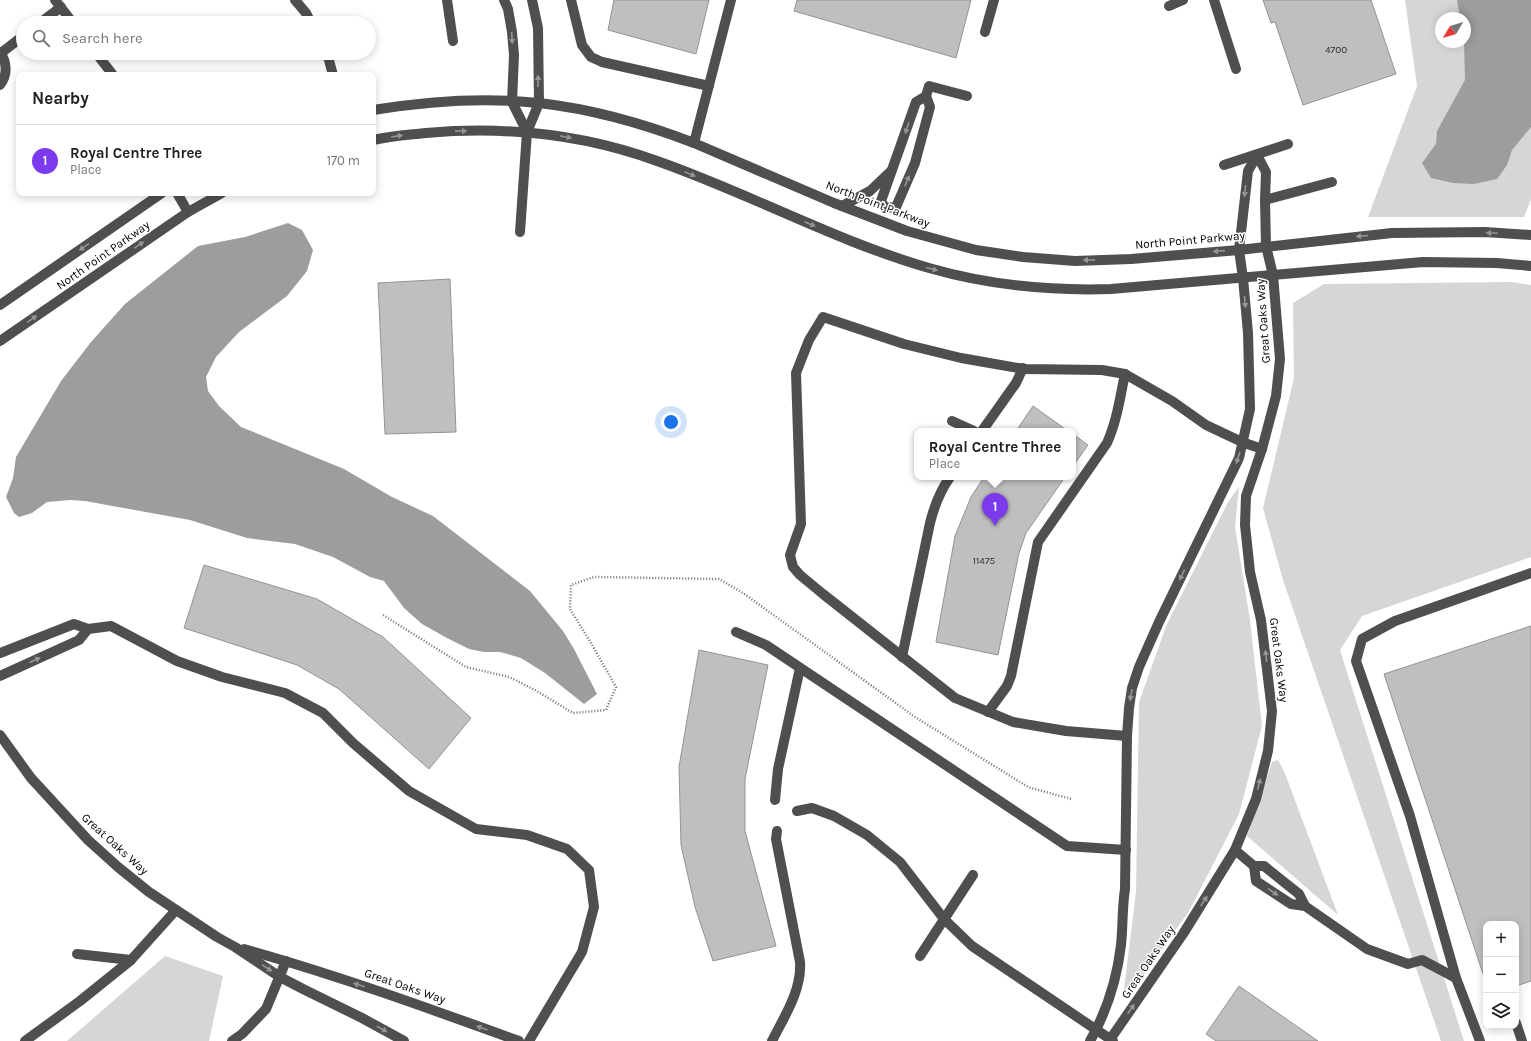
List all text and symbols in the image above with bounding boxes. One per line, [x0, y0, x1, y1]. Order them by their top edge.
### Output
north arrow [1435, 12, 1471, 48]
search box [16, 16, 376, 60]
icon: search [30, 27, 52, 49]
text: Search here [62, 29, 143, 47]
one-way arrow [509, 32, 516, 44]
house number: 4700 [1325, 44, 1347, 56]
one-way arrow [535, 74, 541, 87]
text: Nearby [32, 88, 89, 108]
one-way arrow [904, 123, 910, 135]
one-way arrow [455, 128, 468, 134]
one-way arrow [391, 133, 403, 139]
one-way arrow [560, 135, 572, 141]
text: Royal Centre Three [70, 144, 202, 162]
text: 1 [43, 153, 47, 168]
text: 170 m [327, 153, 360, 168]
text: Place [70, 162, 101, 177]
one-way arrow [685, 171, 697, 177]
one-way arrow [904, 176, 910, 187]
street label: North Point Parkway [824, 178, 932, 230]
one-way arrow [1242, 185, 1249, 197]
street label: North Point Parkway [54, 217, 153, 292]
one-way arrow [804, 221, 816, 228]
street label: North Point Parkway [1134, 228, 1246, 252]
one-way arrow [1486, 229, 1498, 236]
one-way arrow [1356, 233, 1368, 239]
one-way arrow [134, 241, 145, 249]
one-way arrow [79, 243, 89, 251]
one-way arrow [1213, 247, 1225, 254]
one-way arrow [1083, 257, 1095, 264]
one-way arrow [926, 266, 938, 272]
street label: Great Oaks Way [1253, 278, 1273, 364]
one-way arrow [1242, 296, 1249, 308]
one-way arrow [27, 315, 38, 323]
your location [661, 412, 681, 432]
popup [914, 428, 1076, 480]
text: Royal Centre Three [929, 438, 1061, 456]
one-way arrow [1235, 453, 1241, 465]
text: Place [929, 456, 960, 471]
pin: 1 [982, 493, 1008, 526]
house number: 11475 [973, 555, 996, 567]
one-way arrow [1179, 570, 1185, 581]
street label: Great Oaks Way [1267, 617, 1291, 703]
one-way arrow [1263, 650, 1269, 662]
one-way arrow [30, 657, 41, 663]
one-way arrow [1128, 689, 1134, 701]
one-way arrow [1257, 778, 1263, 791]
street label: Great Oaks Way [79, 810, 152, 878]
one-way arrow [1268, 888, 1278, 896]
one-way arrow [1200, 896, 1208, 906]
map controls [1483, 921, 1519, 1029]
button: + [1483, 921, 1519, 957]
street label: Great Oaks Way [1118, 923, 1178, 1001]
button: − [1483, 957, 1519, 993]
one-way arrow [262, 964, 272, 972]
street label: Great Oaks Way [363, 966, 448, 1007]
one-way arrow [353, 982, 365, 988]
button: layers [1483, 993, 1519, 1029]
one-way arrow [1127, 1004, 1135, 1014]
one-way arrow [476, 1024, 488, 1030]
one-way arrow [376, 1025, 388, 1032]

